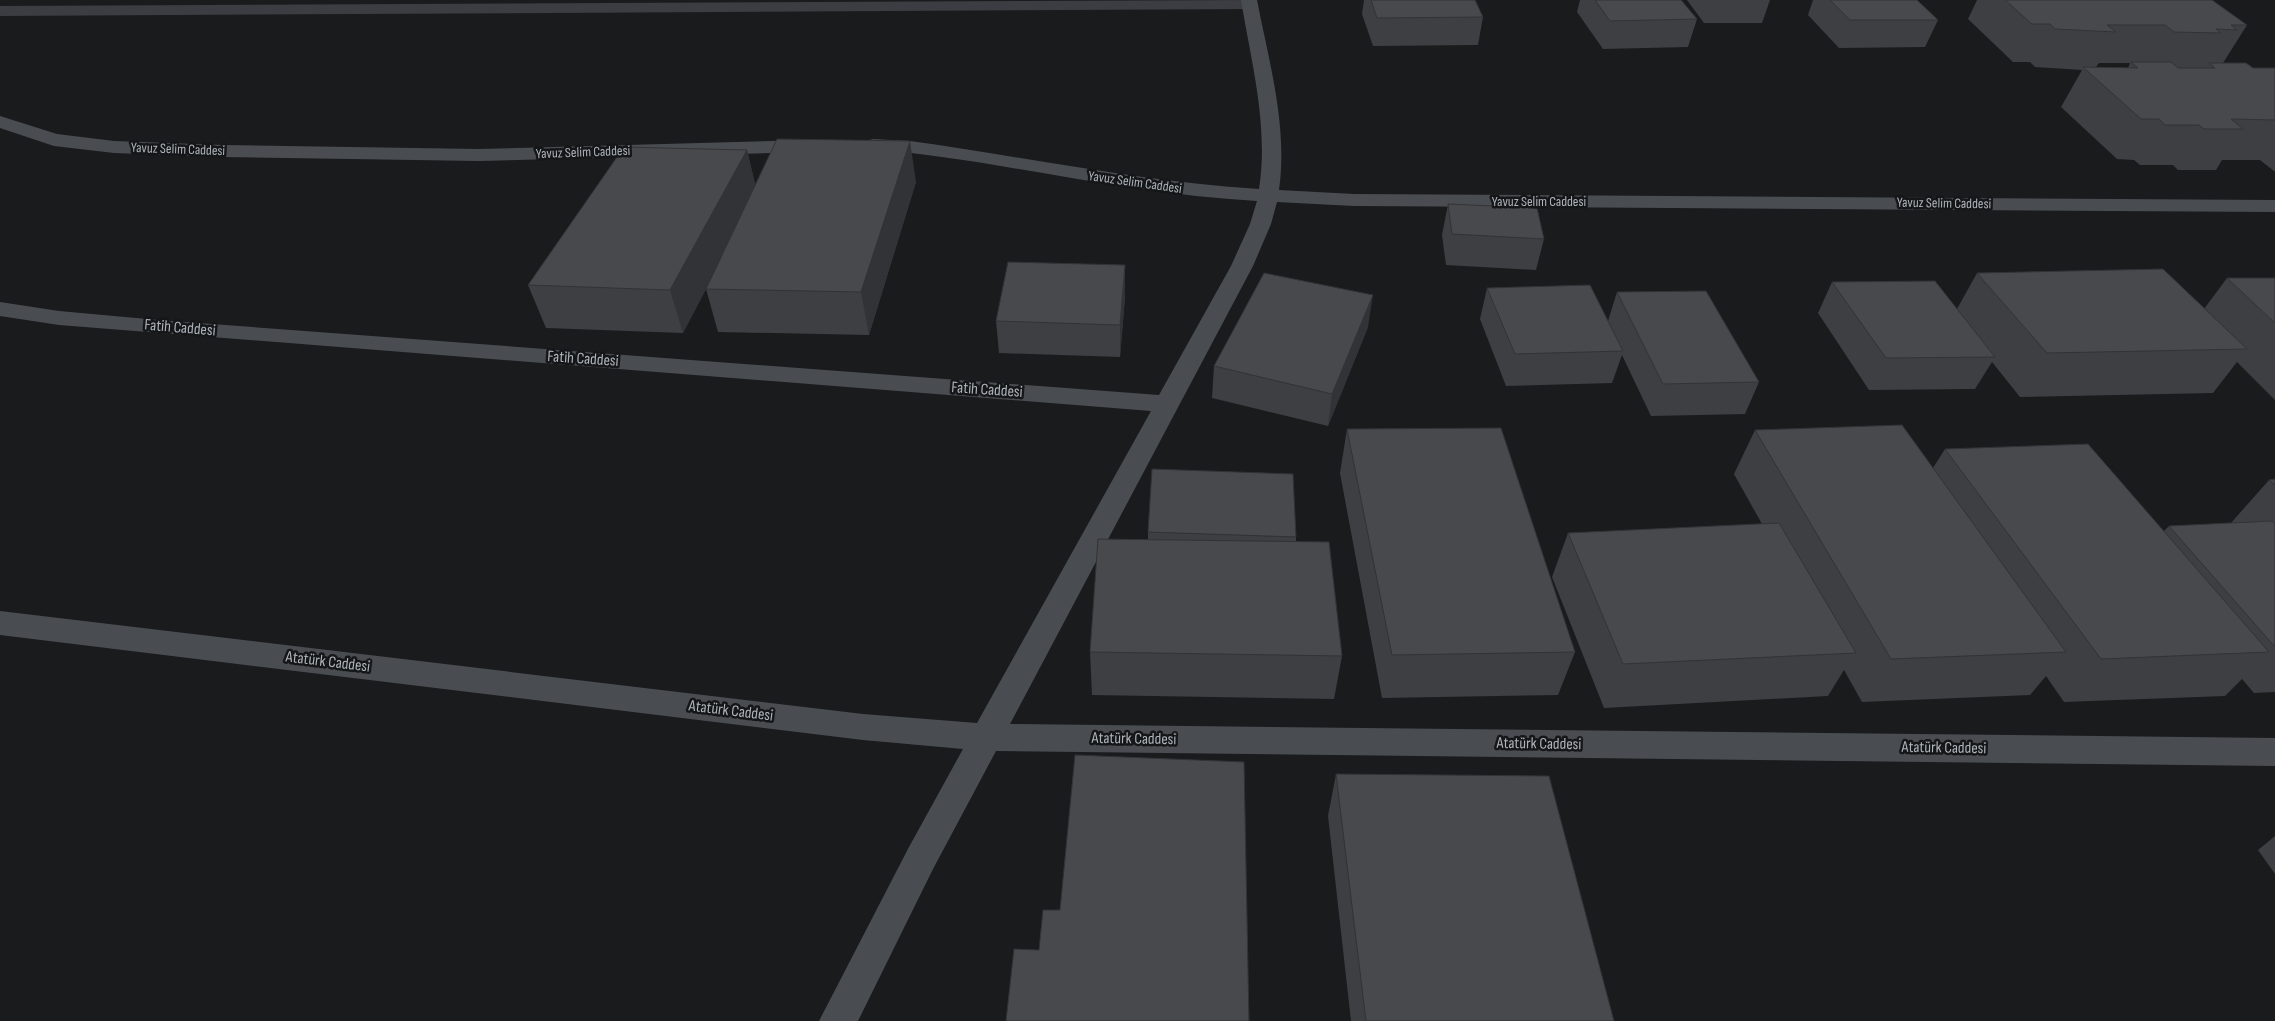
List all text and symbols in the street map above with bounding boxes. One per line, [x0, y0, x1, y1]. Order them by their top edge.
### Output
street label: Yavuz Selim Caddesi [131, 139, 225, 159]
street label: Yavuz Selim Caddesi [536, 142, 630, 162]
street label: Yavuz Selim Caddesi [1087, 167, 1183, 197]
street label: Yavuz Selim Caddesi [1492, 193, 1586, 210]
street label: Yavuz Selim Caddesi [1897, 194, 1991, 212]
street label: Fatih Caddesi [144, 315, 216, 341]
street label: Fatih Caddesi [547, 347, 619, 371]
street label: Fatih Caddesi [951, 378, 1023, 402]
street label: Atatürk Caddesi [284, 647, 371, 677]
street label: Atatürk Caddesi [687, 696, 774, 726]
street label: Atatürk Caddesi [1090, 729, 1177, 749]
street label: Atatürk Caddesi [1495, 734, 1582, 754]
street label: Atatürk Caddesi [1900, 738, 1987, 758]

